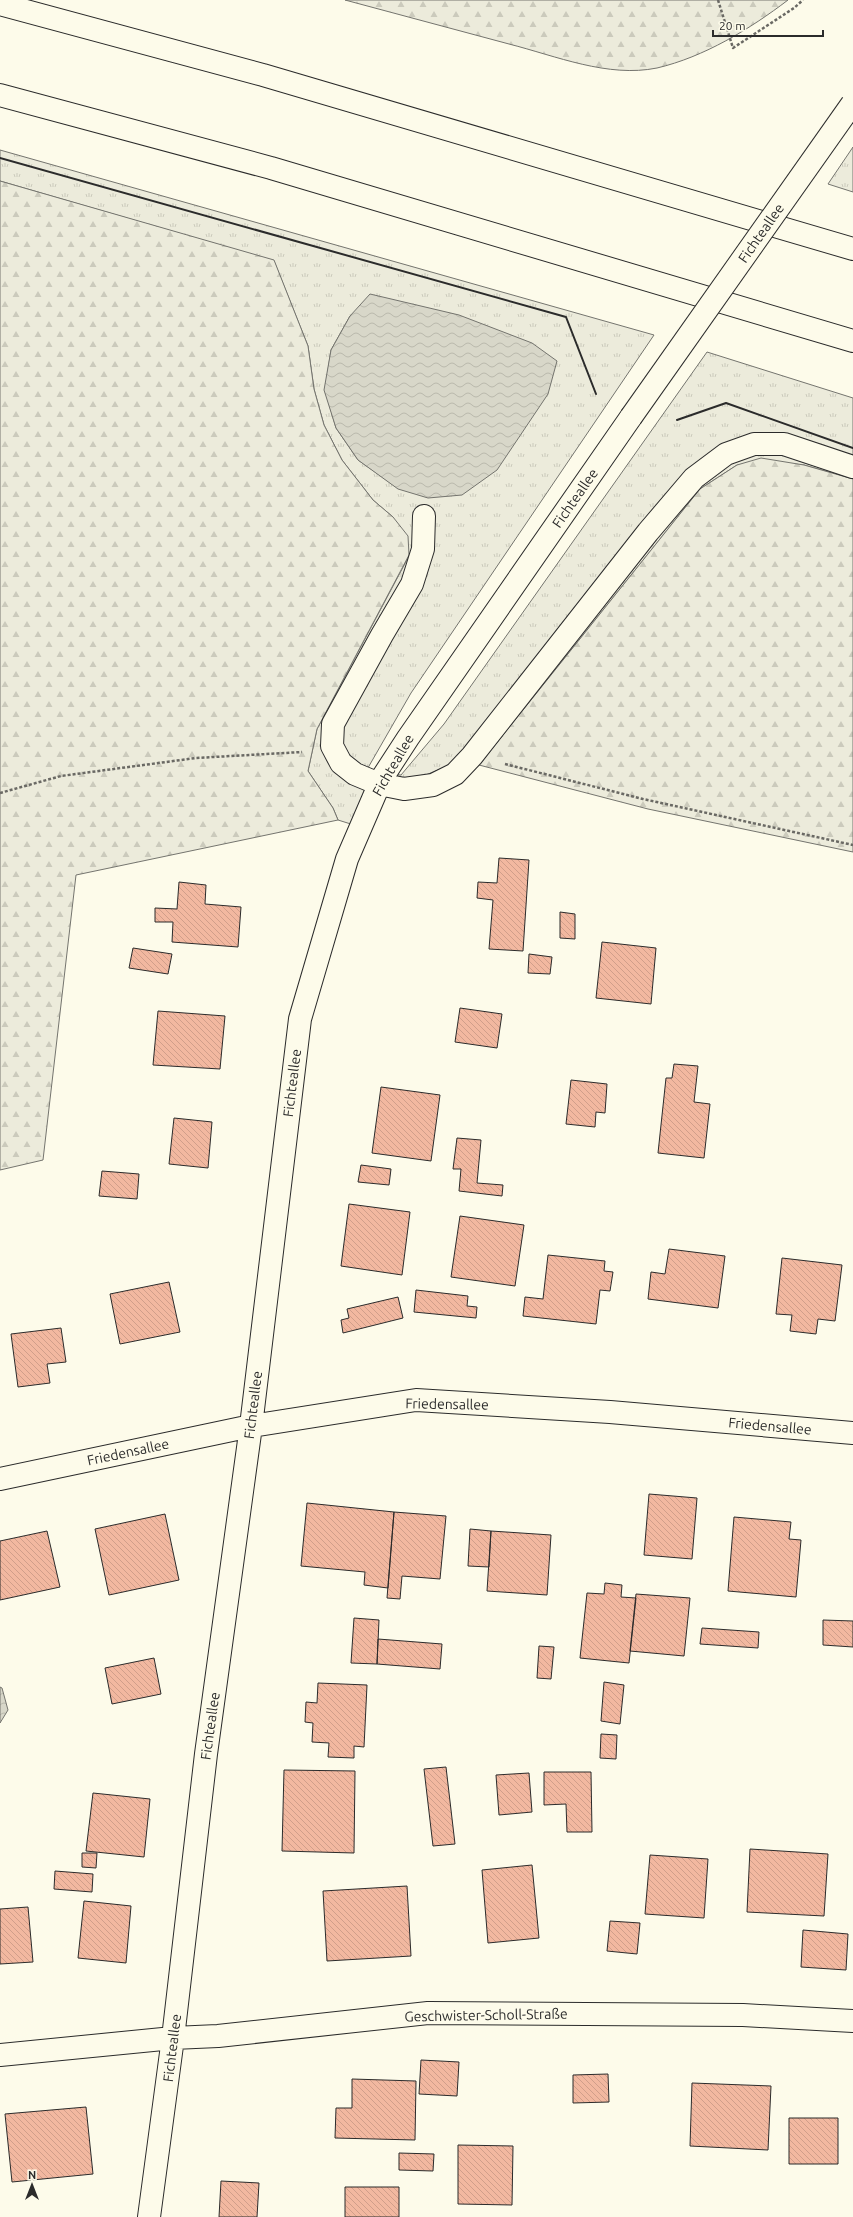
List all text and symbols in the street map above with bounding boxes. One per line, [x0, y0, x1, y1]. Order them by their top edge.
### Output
scale bar [713, 12, 823, 38]
text: 20 m [719, 19, 746, 32]
street label: Fichteallee [735, 200, 787, 266]
street label: Fichteallee [549, 465, 601, 531]
street label: Fichteallee [369, 731, 417, 799]
street label: Fichteallee [280, 1048, 304, 1118]
street label: Fichteallee [241, 1370, 265, 1440]
street label: Friedensallee [405, 1395, 489, 1413]
street label: Friedensallee [728, 1414, 812, 1438]
street label: Friedensallee [85, 1435, 171, 1469]
street label: Fichteallee [197, 1691, 223, 1761]
street label: Geschwister-Scholl-Straße [404, 2006, 568, 2024]
street label: Fichteallee [160, 2013, 184, 2083]
north arrow [12, 2165, 52, 2205]
text: N [28, 2169, 36, 2181]

